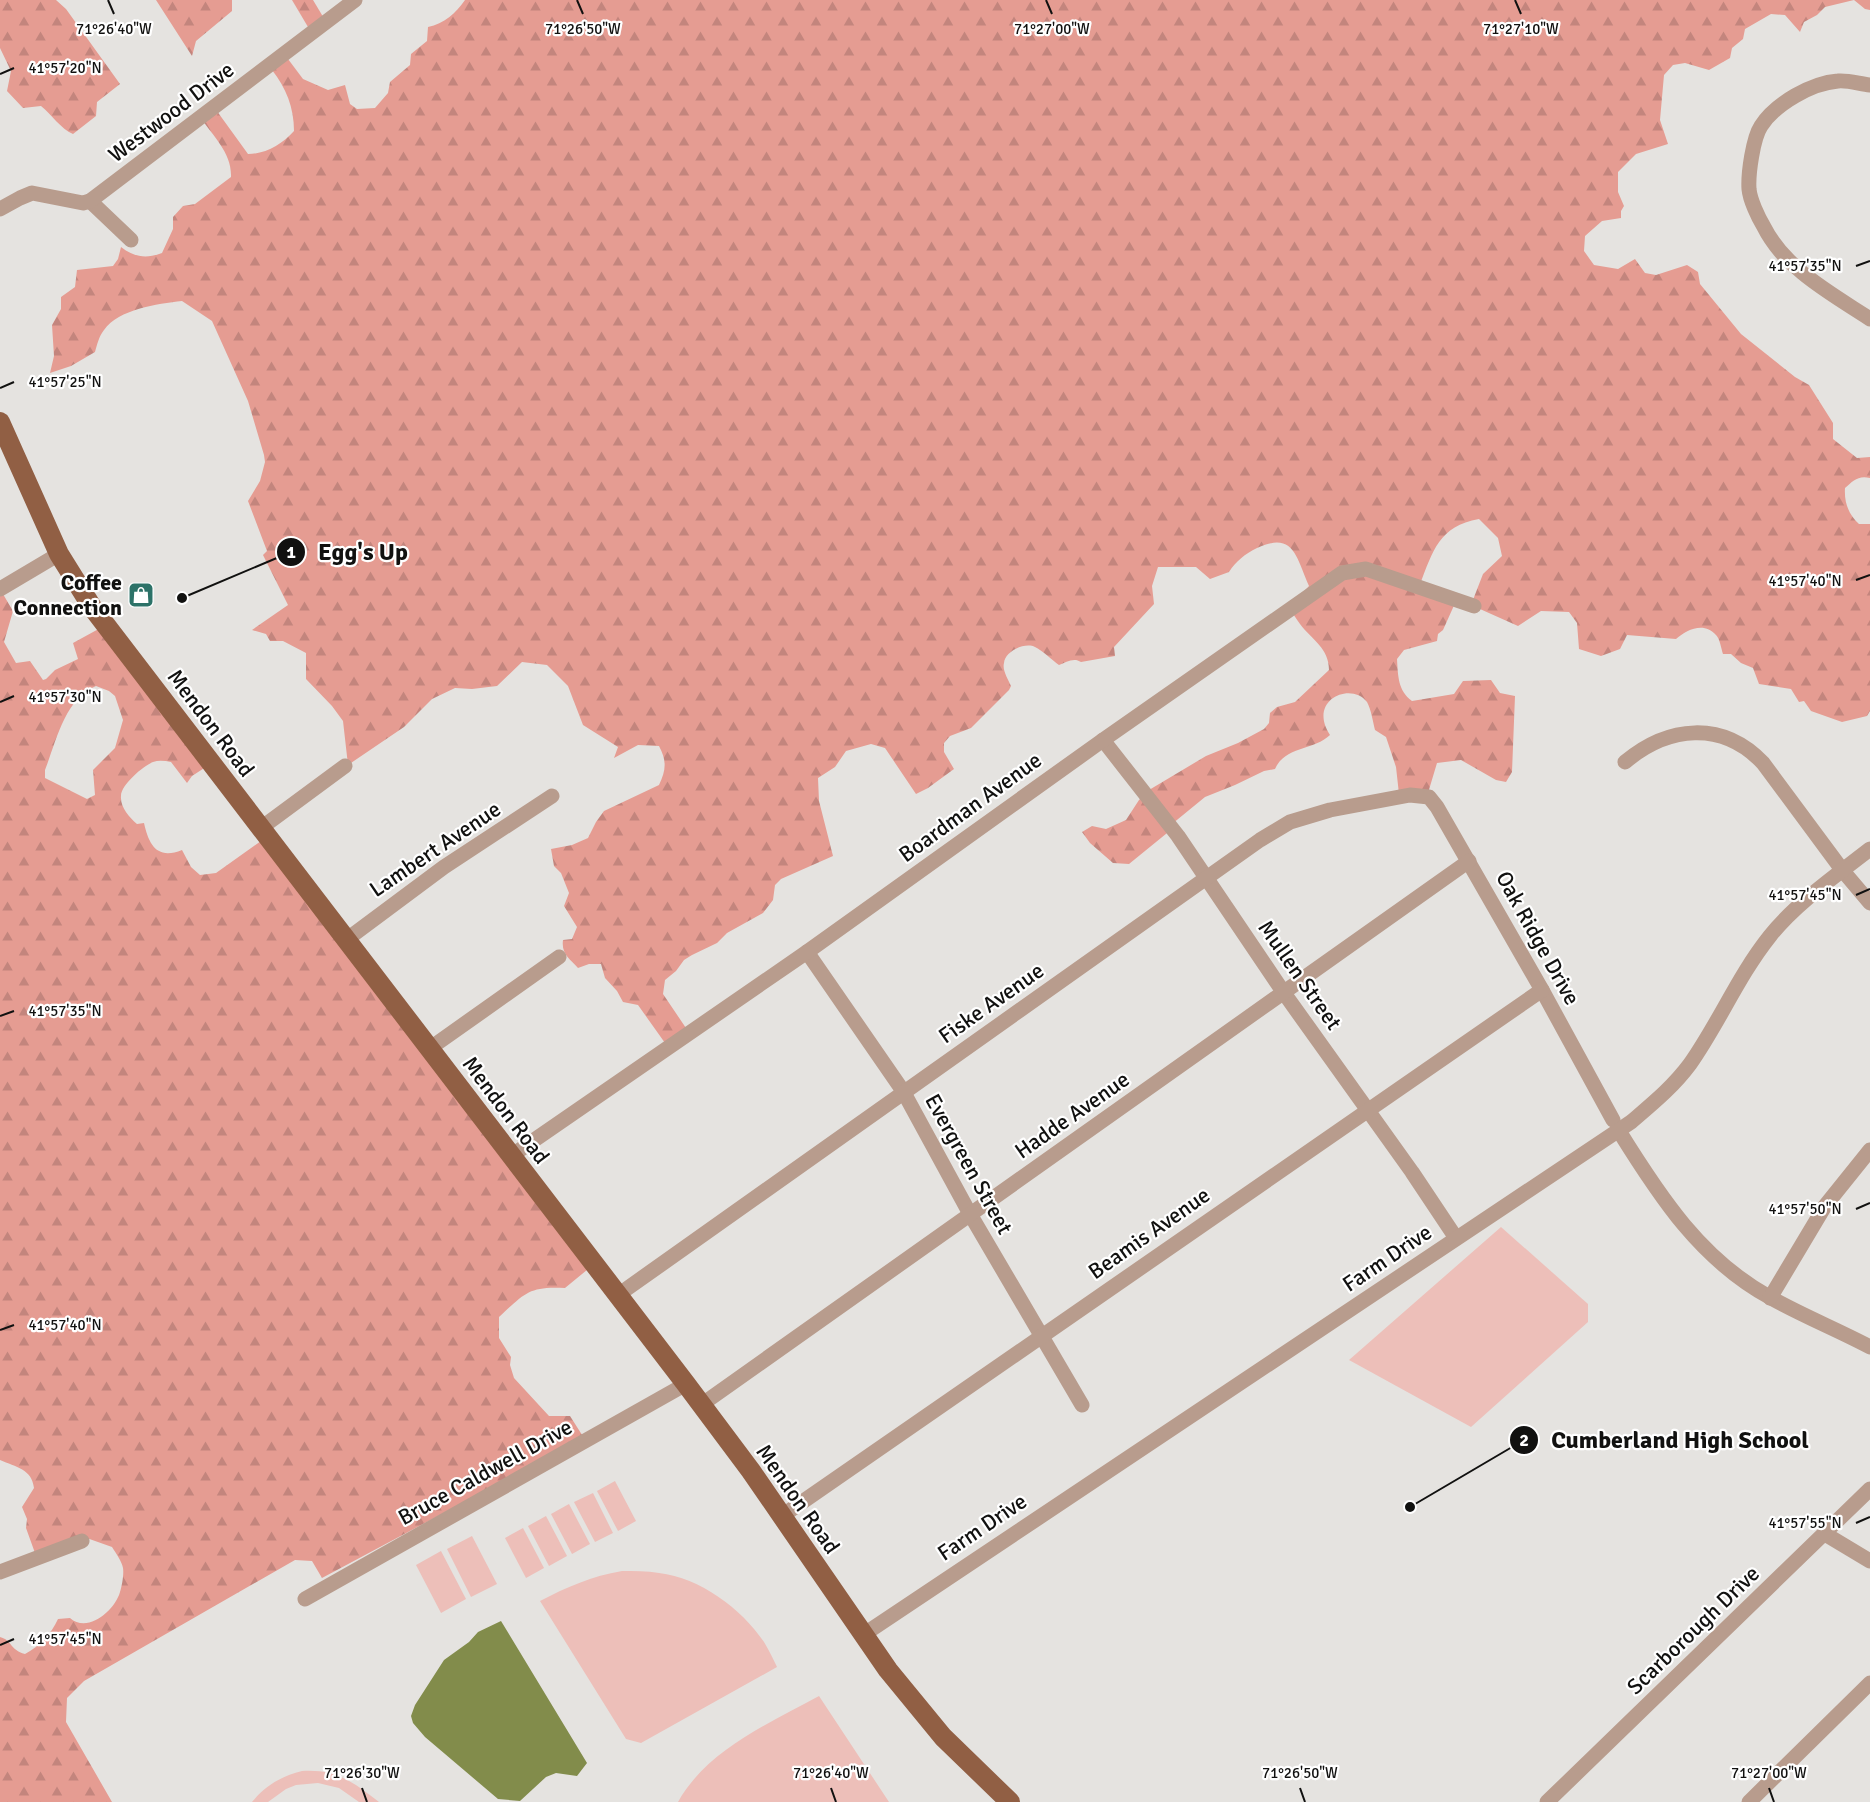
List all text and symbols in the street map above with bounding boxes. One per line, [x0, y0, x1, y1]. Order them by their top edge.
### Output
text: 71°26'40"W [76, 20, 152, 38]
text: 71°26'50"W [545, 20, 621, 38]
text: 71°27'00"W [1014, 20, 1090, 38]
text: 71°27'10"W [1483, 20, 1559, 38]
street label: Westwood Drive [103, 56, 239, 168]
text: 41°57'20"N [28, 59, 102, 77]
text: 41°57'35"N [1768, 257, 1842, 275]
text: 41°57'25"N [28, 373, 102, 391]
callout: Egg's Up [276, 531, 420, 573]
text: Egg's Up [318, 537, 408, 567]
text: 1 [286, 541, 296, 563]
place label: Coffee Connection [13, 569, 122, 621]
text: 41°57'40"N [1768, 572, 1842, 590]
shop icon: Coffee Connection [126, 580, 156, 610]
street label: Mendon Road [162, 664, 260, 782]
text: 41°57'30"N [28, 688, 102, 706]
street label: Boardman Avenue [893, 746, 1047, 868]
street label: Lambert Avenue [364, 795, 506, 903]
street label: Oak Ridge Drive [1490, 866, 1586, 1010]
text: 41°57'45"N [1768, 886, 1842, 904]
street label: Mullen Street [1252, 915, 1348, 1035]
street label: Fiske Avenue [933, 957, 1049, 1049]
text: 41°57'35"N [28, 1002, 102, 1020]
street label: Mendon Road [457, 1051, 555, 1169]
street label: Hadde Avenue [1009, 1066, 1135, 1164]
street label: Evergreen Street [919, 1089, 1019, 1239]
street label: Beamis Avenue [1083, 1181, 1215, 1285]
text: 41°57'50"N [1768, 1200, 1842, 1218]
street label: Farm Drive [1337, 1218, 1437, 1298]
text: 41°57'40"N [28, 1316, 102, 1334]
street label: Bruce Caldwell Drive [393, 1413, 577, 1531]
callout: Cumberland High School [1509, 1419, 1821, 1461]
text: Cumberland High School [1551, 1425, 1809, 1455]
text: 2 [1519, 1429, 1529, 1451]
street label: Mendon Road [750, 1439, 846, 1559]
street label: Farm Drive [932, 1487, 1032, 1567]
text: 41°57'55"N [1768, 1514, 1842, 1532]
street label: Scarborough Drive [1621, 1560, 1765, 1700]
text: 41°57'45"N [28, 1630, 102, 1648]
text: 71°26'30"W [324, 1764, 400, 1782]
text: 71°26'40"W [793, 1764, 869, 1782]
text: 71°26'50"W [1262, 1764, 1338, 1782]
text: 71°27'00"W [1731, 1764, 1807, 1782]

